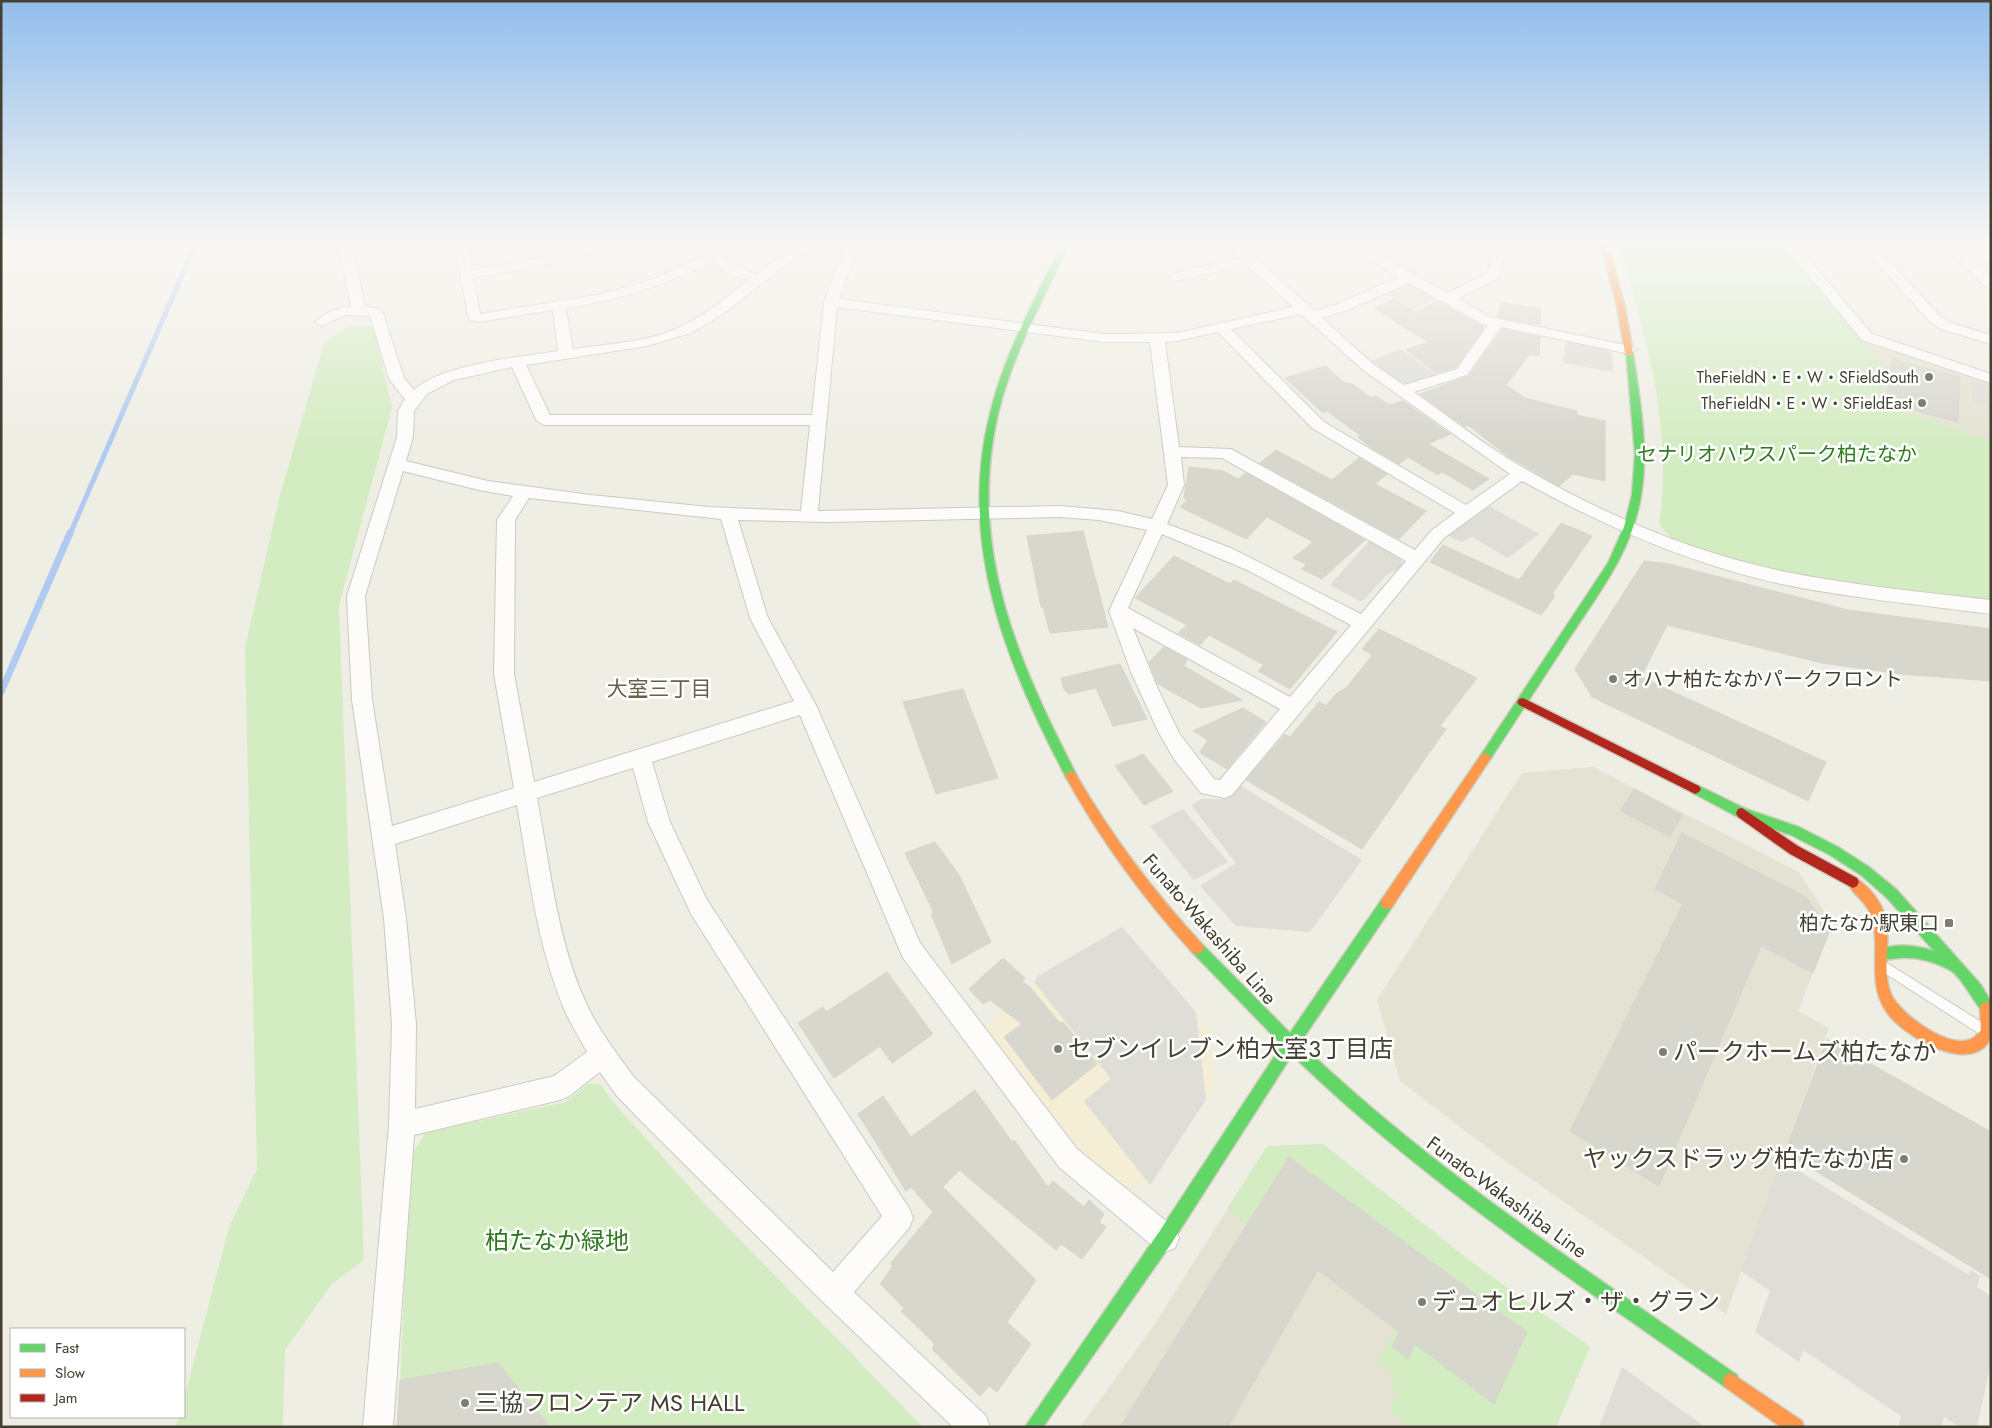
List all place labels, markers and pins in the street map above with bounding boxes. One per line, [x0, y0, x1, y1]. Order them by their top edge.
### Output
place label: TheFieldN・E・W・SFieldSouth [1697, 366, 1919, 389]
marker: TheFieldN・E・W・SFieldSouth [1923, 371, 1935, 383]
place label: TheFieldN・E・W・SFieldEast [1701, 392, 1912, 415]
marker: TheFieldN・E・W・SFieldEast [1916, 397, 1928, 409]
place label: オハナ柏たなかパークフロント [1623, 665, 1903, 694]
marker: オハナ柏たなかパークフロント [1607, 673, 1619, 685]
place label: 柏たなか駅東口 [1799, 909, 1939, 938]
marker: 柏たなか駅東口 [1943, 917, 1955, 929]
place label: セブンイレブン柏大室3丁目店 [1068, 1031, 1393, 1066]
place label: パークホームズ柏たなか [1673, 1034, 1936, 1069]
marker: セブンイレブン柏大室3丁目店 [1052, 1043, 1064, 1055]
marker: パークホームズ柏たなか [1657, 1046, 1669, 1058]
place label: ヤックスドラッグ柏たなか店 [1583, 1141, 1894, 1176]
marker: ヤックスドラッグ柏たなか店 [1898, 1153, 1910, 1165]
place label: デュオヒルズ・ザ・グラン [1432, 1284, 1720, 1319]
marker: デュオヒルズ・ザ・グラン [1416, 1296, 1428, 1308]
place label: 三協フロンテア MS HALL [475, 1385, 745, 1420]
marker: 三協フロンテア MS HALL [459, 1397, 471, 1409]

